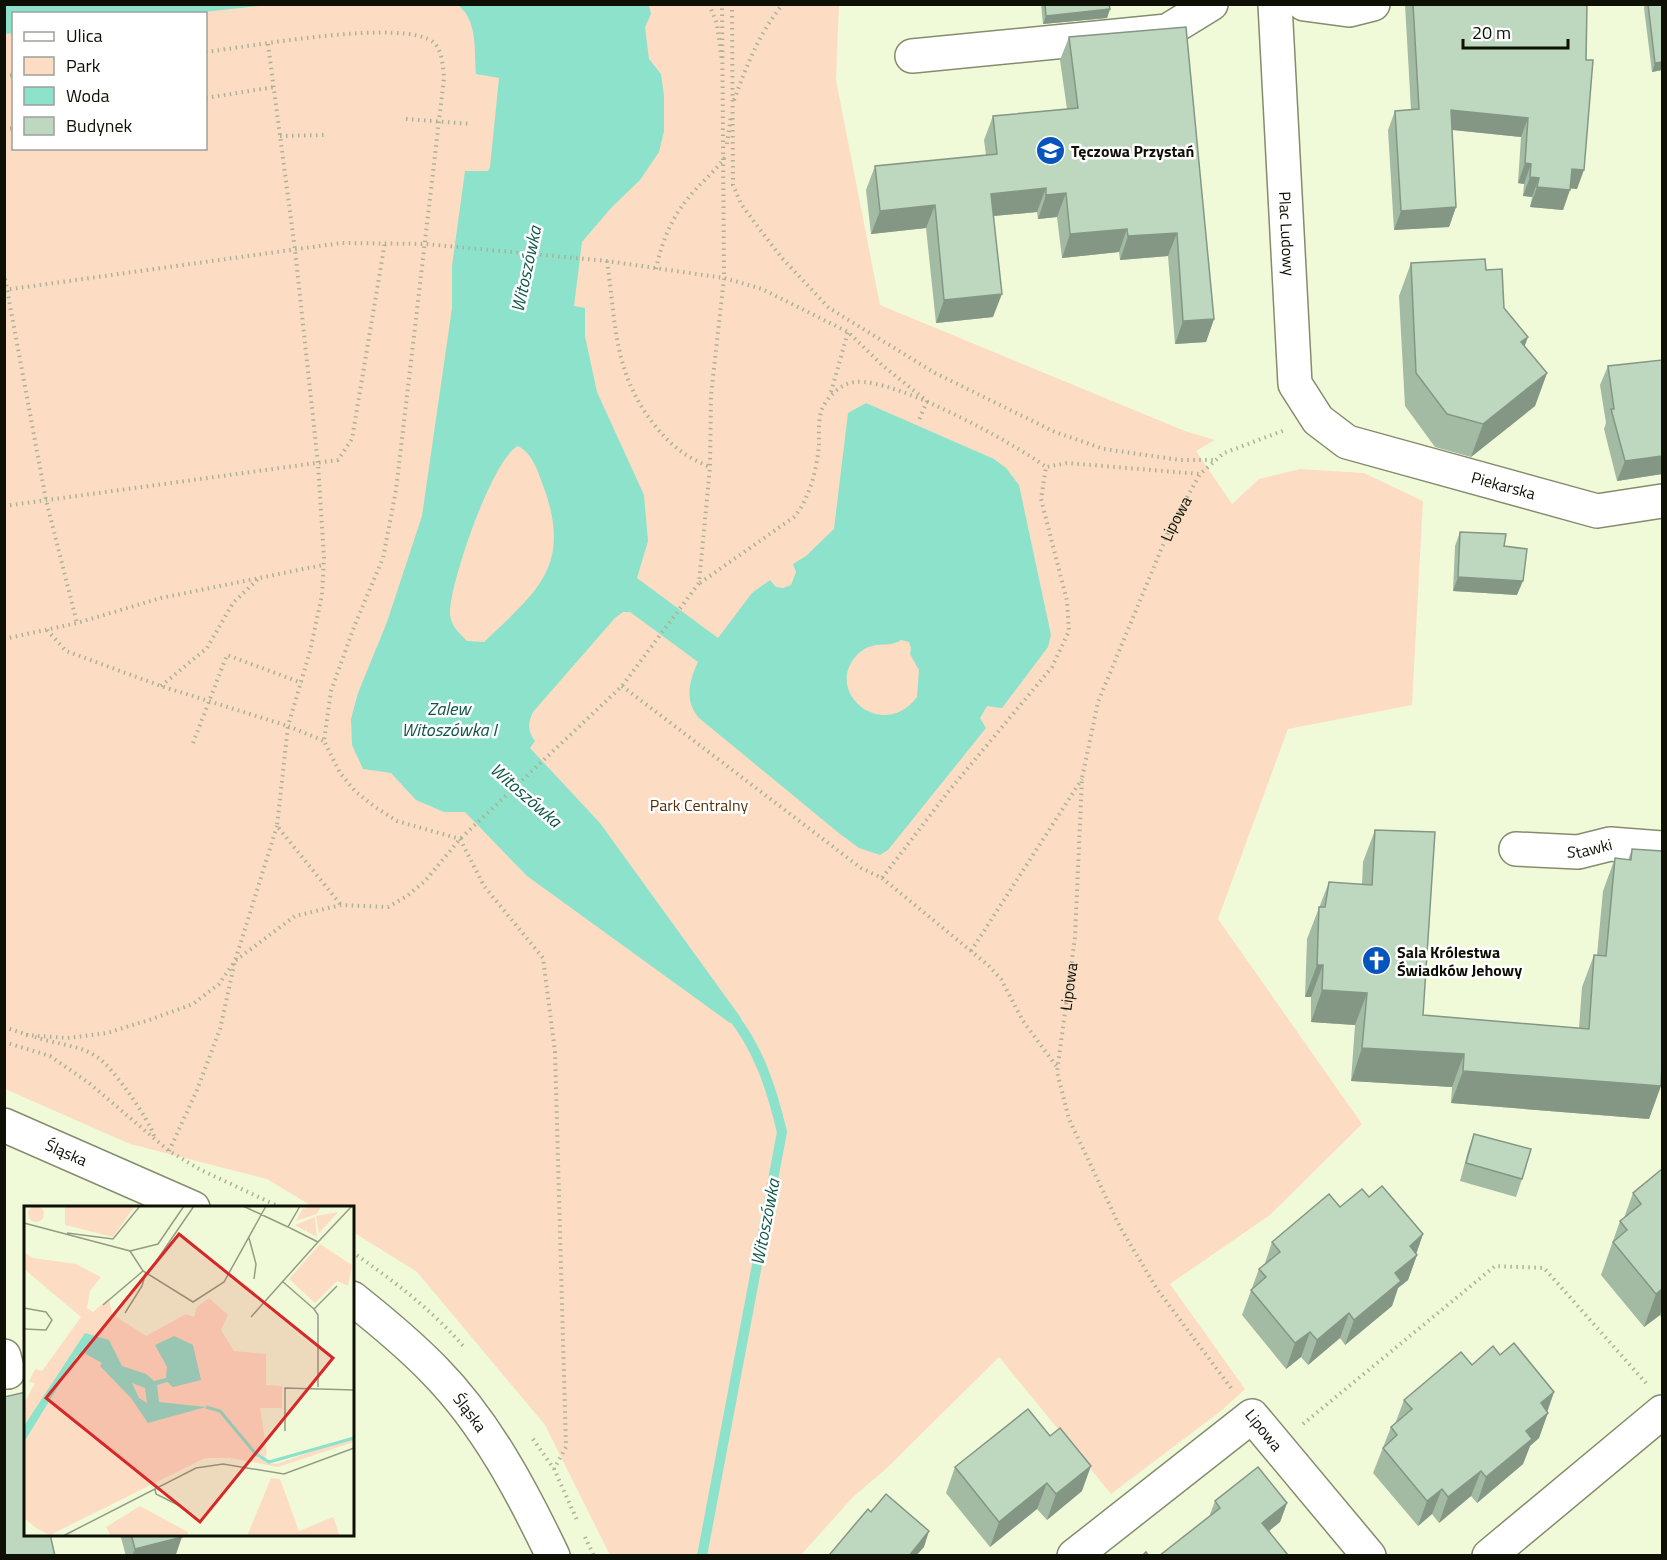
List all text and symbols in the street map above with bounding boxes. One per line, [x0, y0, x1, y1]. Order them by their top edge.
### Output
legend [12, 12, 207, 150]
scale bar [1463, 12, 1568, 50]
text: 20 m [1472, 19, 1511, 46]
text: Ulica [66, 22, 103, 49]
text: Park [66, 52, 101, 79]
text: Woda [66, 82, 110, 109]
text: Budynek [66, 112, 133, 139]
school or university icon: Tęczowa Przystań [1034, 135, 1066, 167]
place label: Tęczowa Przystań [1071, 139, 1194, 163]
street label: Plac Ludowy [1273, 191, 1301, 277]
water label: Witoszówka [504, 223, 548, 314]
street label: Piekarska [1469, 465, 1538, 505]
street label: Lipowa [1154, 492, 1197, 545]
water label: Zalew Witoszówka I [401, 695, 498, 743]
water label: Witoszówka [484, 756, 568, 834]
park label: Park Centralny [650, 793, 748, 817]
street label: Stawki [1567, 832, 1615, 864]
place label: Sala Królestwa Świadków Jehowy [1397, 940, 1522, 982]
church icon: Sala Królestwa Świadków Jehowy [1360, 945, 1392, 977]
street label: Lipowa [1053, 961, 1083, 1012]
street label: Śląska [42, 1133, 91, 1172]
water label: Witoszówka [743, 1176, 787, 1267]
inset map [24, 1206, 354, 1536]
street label: Śląska [448, 1388, 493, 1437]
street label: Lipowa [1240, 1404, 1288, 1456]

